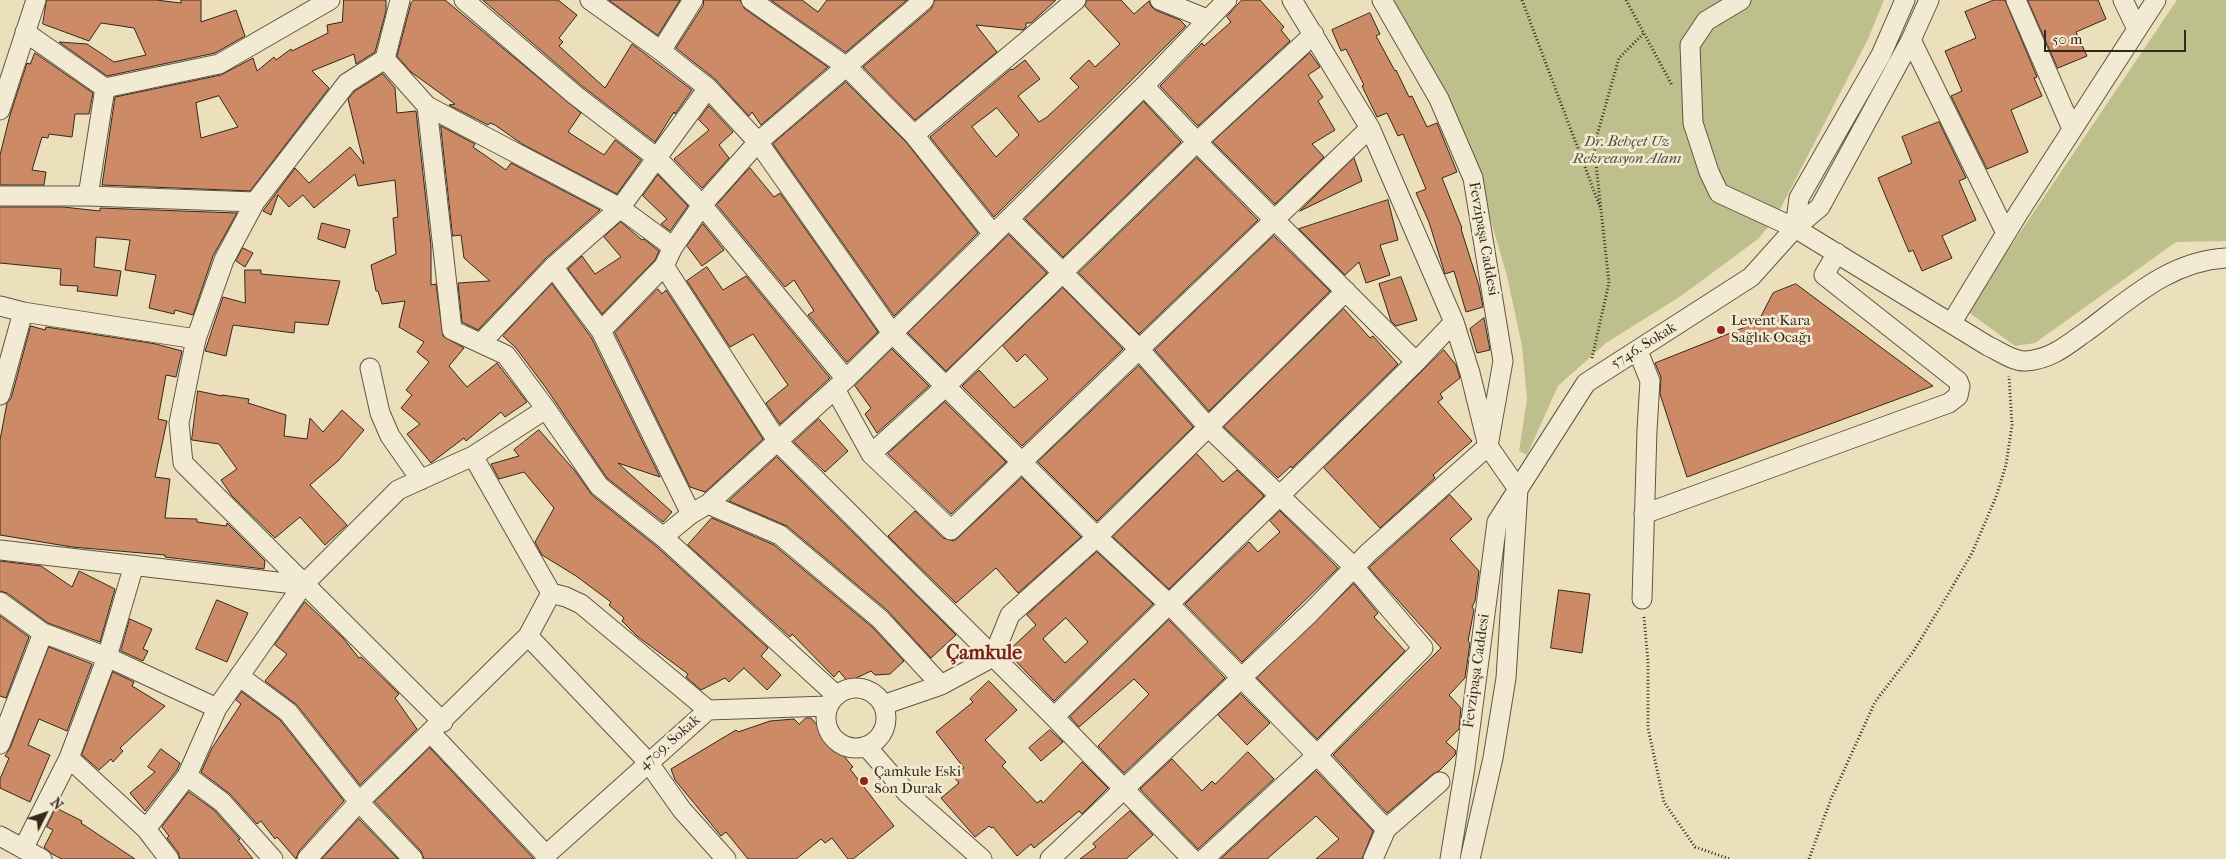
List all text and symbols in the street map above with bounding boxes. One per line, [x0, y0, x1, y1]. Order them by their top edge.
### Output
scale bar [2046, 20, 2188, 52]
text: 50 m [2052, 30, 2082, 48]
park label: Dr. Behçet Uz Rekreasyon Alanı [1573, 133, 1681, 168]
street label: Fevzipaşa Caddesi [1464, 181, 1502, 297]
place label: Levent Kara Sağlık Ocağı [1731, 312, 1811, 347]
street label: 5746. Sokak [1608, 319, 1680, 373]
marker: Levent Kara Sağlık Ocağı [1715, 324, 1727, 336]
street label: Fevzipaşa Caddesi [1460, 613, 1494, 729]
district label: Çamkule [946, 642, 1022, 666]
street label: 4709. Sokak [636, 711, 704, 775]
place label: Çamkule Eski Son Durak [874, 763, 961, 798]
marker: Çamkule Eski Son Durak [858, 775, 870, 787]
north arrow [20, 789, 70, 839]
text: N [47, 794, 67, 813]

